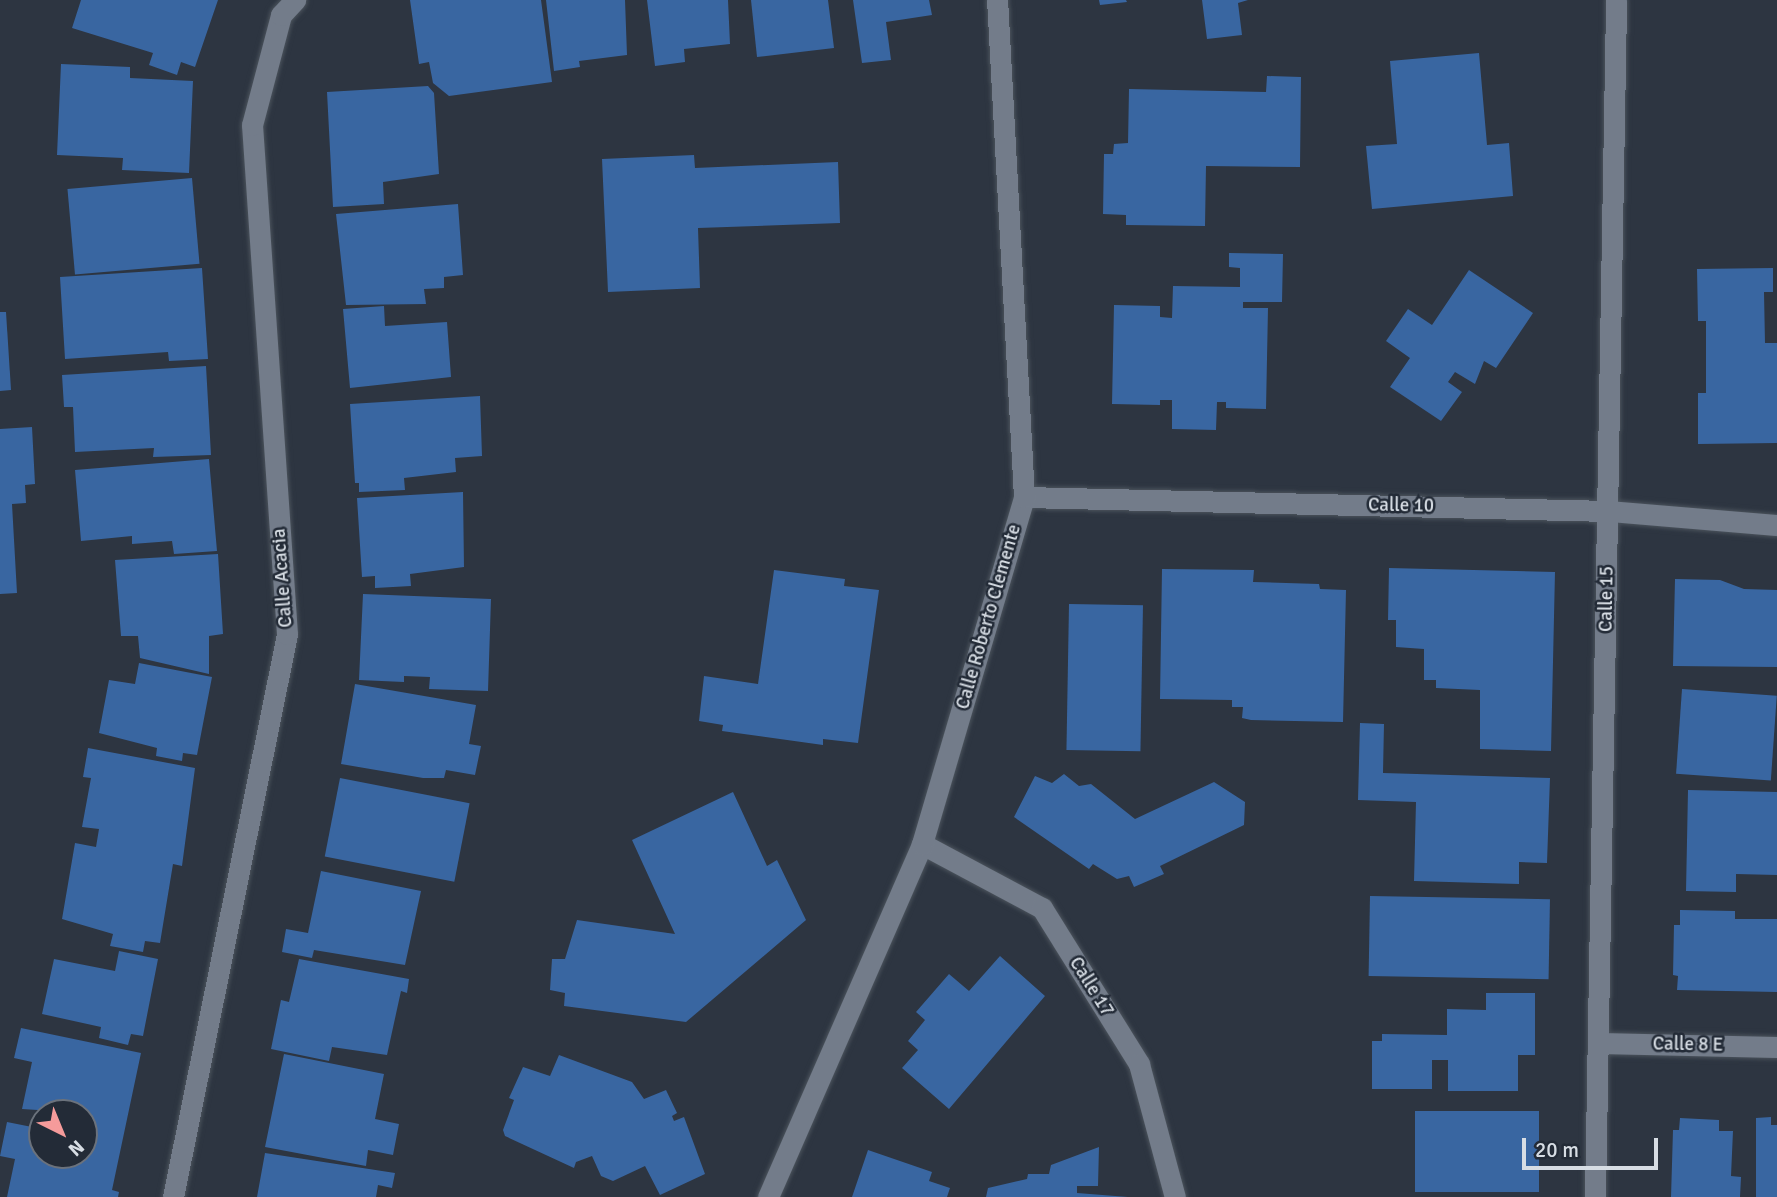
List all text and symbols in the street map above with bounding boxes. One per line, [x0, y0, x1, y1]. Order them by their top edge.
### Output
street label: Calle 10 [1368, 494, 1434, 518]
street label: Calle Roberto Clemente [952, 522, 1026, 712]
street label: Calle Acacia [268, 528, 298, 628]
street label: Calle 15 [1595, 566, 1619, 632]
street label: Calle 17 [1064, 953, 1118, 1021]
street label: Calle 8 E [1652, 1033, 1724, 1057]
north arrow [28, 1099, 98, 1169]
scale bar [1525, 1124, 1662, 1168]
text: N [63, 1135, 89, 1161]
text: 20 m [1535, 1137, 1579, 1163]

